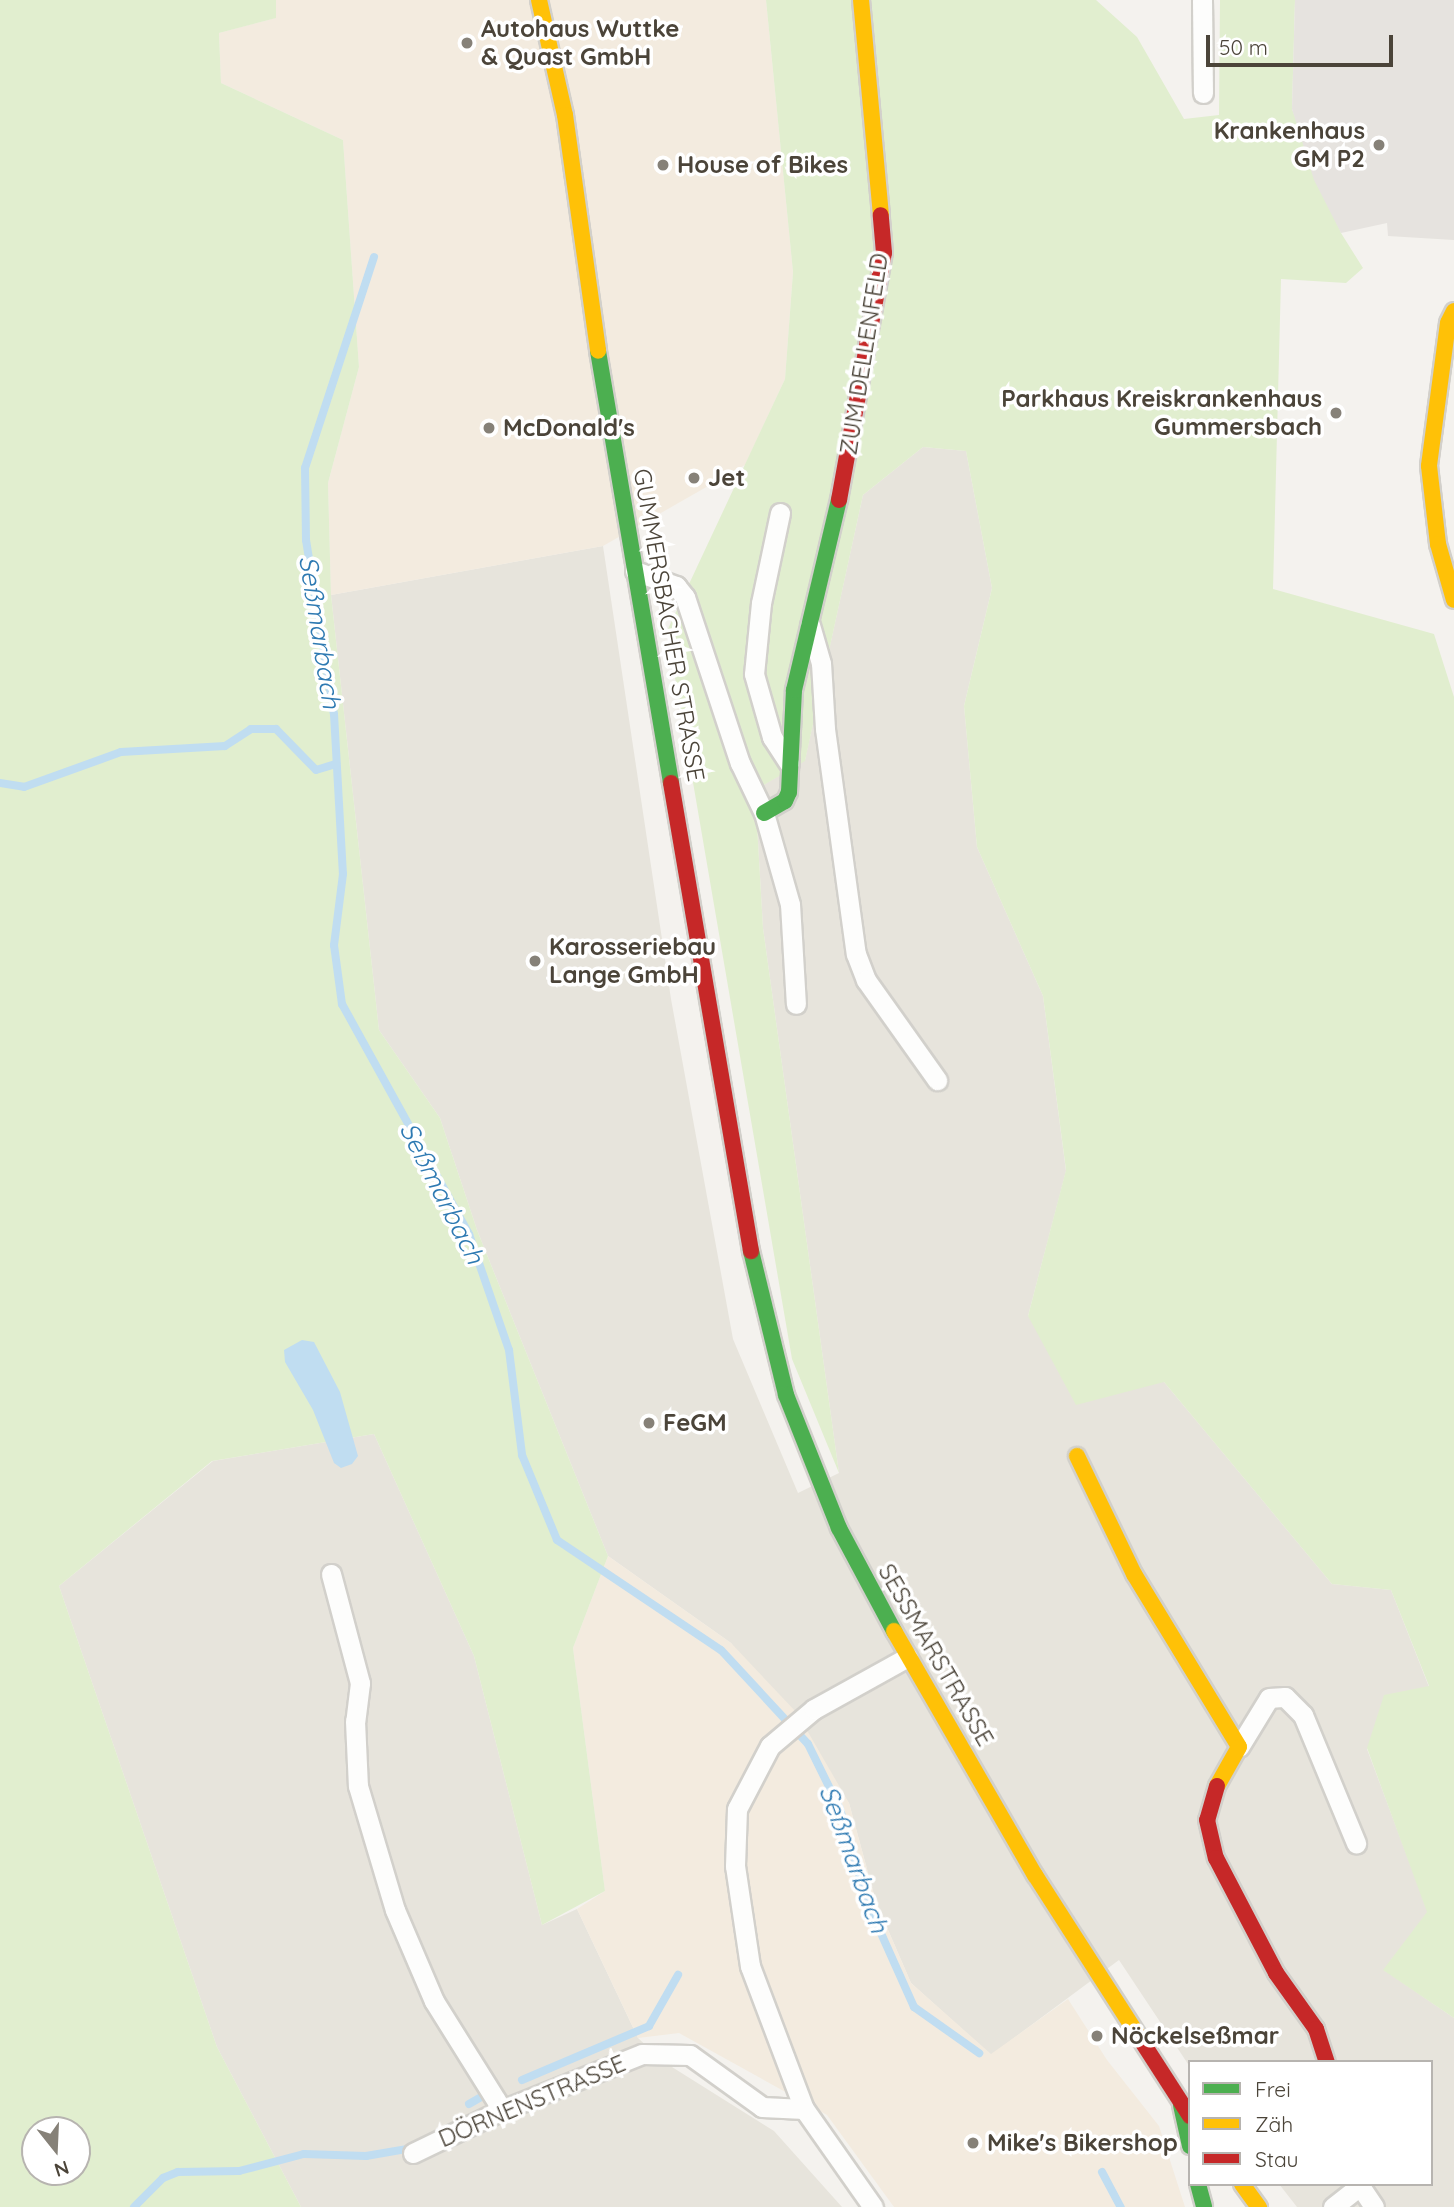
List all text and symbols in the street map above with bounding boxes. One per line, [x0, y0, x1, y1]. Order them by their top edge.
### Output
place label: Autohaus Wuttke & Quast GmbH [481, 15, 680, 71]
scale bar [1209, 21, 1396, 65]
text: 50 m [1219, 34, 1268, 60]
marker: Autohaus Wuttke & Quast GmbH [459, 35, 475, 51]
place label: Krankenhaus GM P2 [1214, 117, 1365, 173]
marker: Krankenhaus GM P2 [1371, 137, 1387, 153]
place label: House of Bikes [677, 151, 848, 179]
marker: House of Bikes [655, 157, 671, 173]
street label: ZUM DELLENFELD [834, 251, 894, 457]
place label: Parkhaus Kreiskrankenhaus Gummersbach [1001, 385, 1322, 441]
marker: Parkhaus Kreiskrankenhaus Gummersbach [1328, 405, 1344, 421]
place label: McDonald's [503, 414, 635, 442]
marker: McDonald's [481, 420, 497, 436]
place label: Jet [708, 464, 745, 492]
street label: GUMMERSBACHER STRASSE [627, 466, 711, 784]
marker: Jet [686, 470, 702, 486]
water label: Seßmarbach [293, 553, 347, 711]
place label: Karosseriebau Lange GmbH [549, 933, 716, 989]
marker: Karosseriebau Lange GmbH [527, 953, 543, 969]
water label: Seßmarbach [393, 1117, 491, 1269]
place label: FeGM [663, 1409, 727, 1437]
marker: FeGM [641, 1415, 657, 1431]
street label: SESSMARSTRASSE [872, 1559, 1000, 1751]
water label: Seßmarbach [813, 1781, 895, 1937]
place label: Nöckelseßmar [1111, 2022, 1279, 2050]
marker: Nöckelseßmar [1089, 2028, 1105, 2044]
street label: DÖRNENSTRASSE [434, 2049, 630, 2153]
legend [1188, 2060, 1433, 2186]
text: Frei [1255, 2076, 1291, 2102]
text: Zäh [1255, 2111, 1293, 2137]
north arrow [21, 2116, 91, 2186]
place label: Mike's Bikershop [987, 2129, 1178, 2157]
marker: Mike's Bikershop [965, 2135, 981, 2151]
text: Stau [1255, 2146, 1298, 2172]
text: N [52, 2155, 72, 2183]

